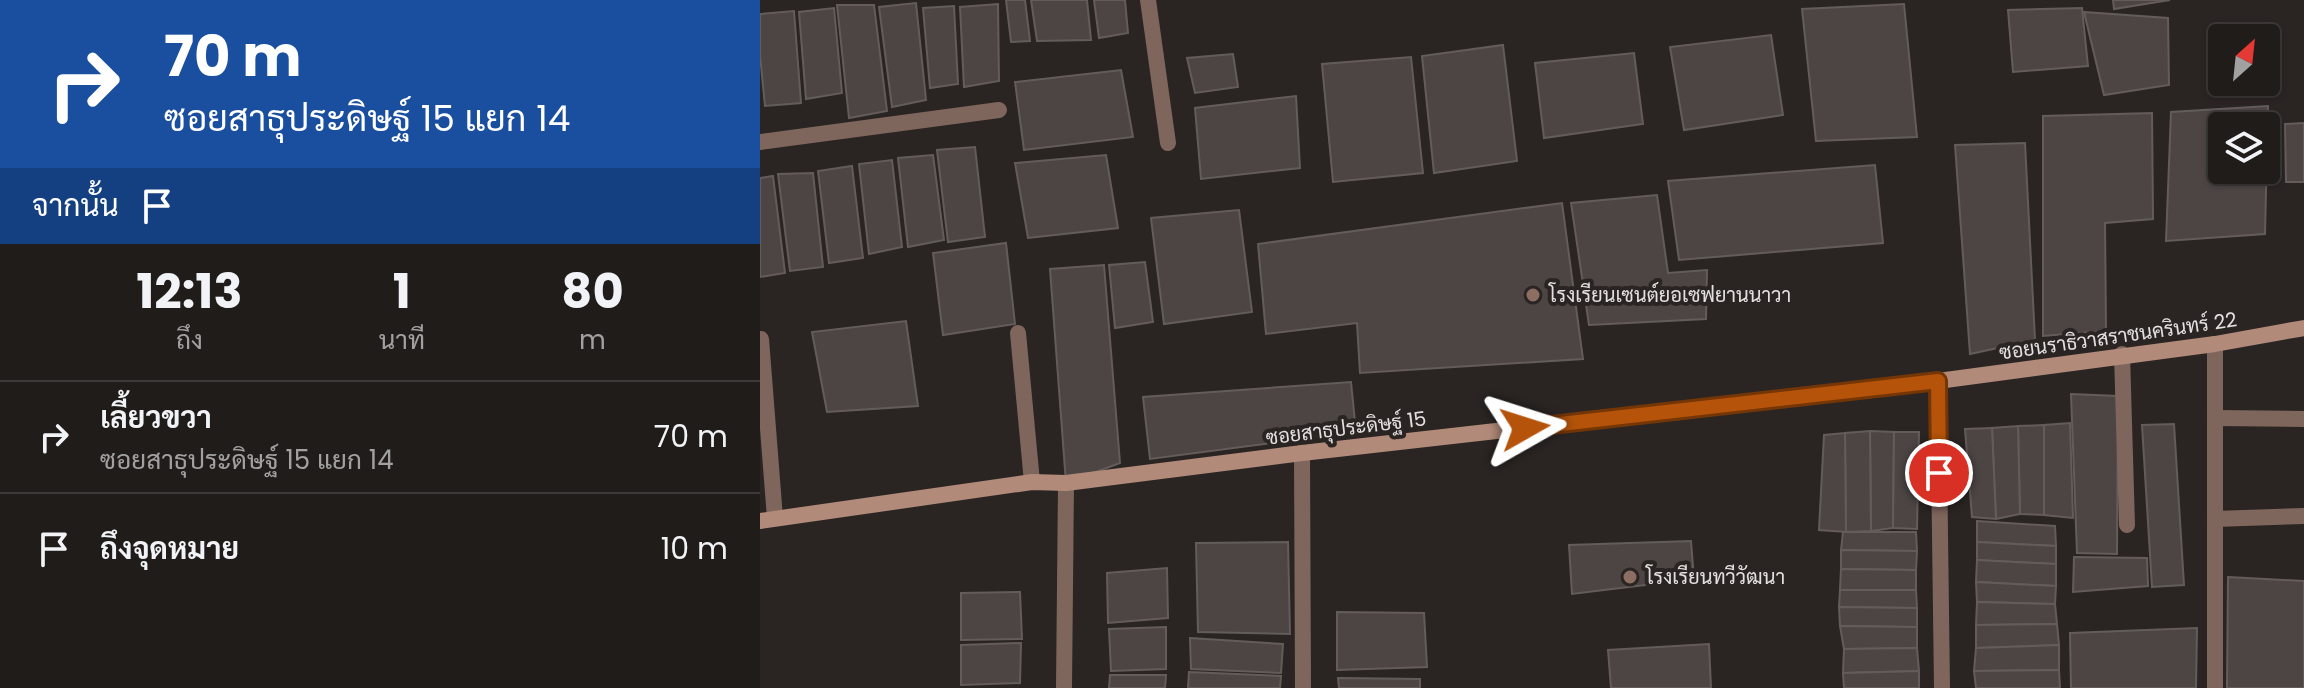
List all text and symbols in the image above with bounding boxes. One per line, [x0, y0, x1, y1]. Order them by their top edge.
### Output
text: 70 m [164, 17, 302, 96]
north arrow [2208, 24, 2280, 96]
map controls [2208, 24, 2280, 184]
icon: right [32, 32, 136, 136]
text: ซอยสาธุประดิษฐ์ 15 แยก 14 [164, 93, 570, 144]
button: layers [2208, 112, 2280, 184]
text: จากนั้น [32, 184, 119, 227]
icon: arrive [135, 184, 179, 228]
text: 12:13 [136, 258, 242, 325]
text: 1 [393, 258, 411, 325]
text: 80 [561, 258, 624, 325]
place label: โรงเรียนเซนต์ยอเซฟยานนาวา [1548, 281, 1791, 309]
marker: โรงเรียนเซนต์ยอเซฟยานนาวา [1524, 286, 1542, 304]
street label: ซอยนราธิวาสราชนครินทร์ 22 [1997, 305, 2239, 367]
text: ถึง [176, 322, 203, 358]
text: นาที [379, 322, 425, 358]
text: m [579, 322, 606, 358]
position arrow [1483, 386, 1567, 470]
text: เลี้ยวขวา [100, 396, 212, 439]
street label: ซอยสาธุประดิษฐ์ 15 [1264, 404, 1428, 452]
icon: right [32, 415, 76, 459]
text: 70 m [654, 415, 728, 458]
pin [1905, 439, 1973, 507]
text: ซอยสาธุประดิษฐ์ 15 แยก 14 [100, 442, 394, 478]
icon: arrive [1917, 451, 1961, 495]
icon: arrive [32, 527, 76, 571]
text: ถึงจุดหมาย [100, 527, 239, 570]
text: 10 m [661, 527, 728, 570]
place label: โรงเรียนทวีวัฒนา [1645, 563, 1785, 591]
marker: โรงเรียนทวีวัฒนา [1621, 568, 1639, 586]

